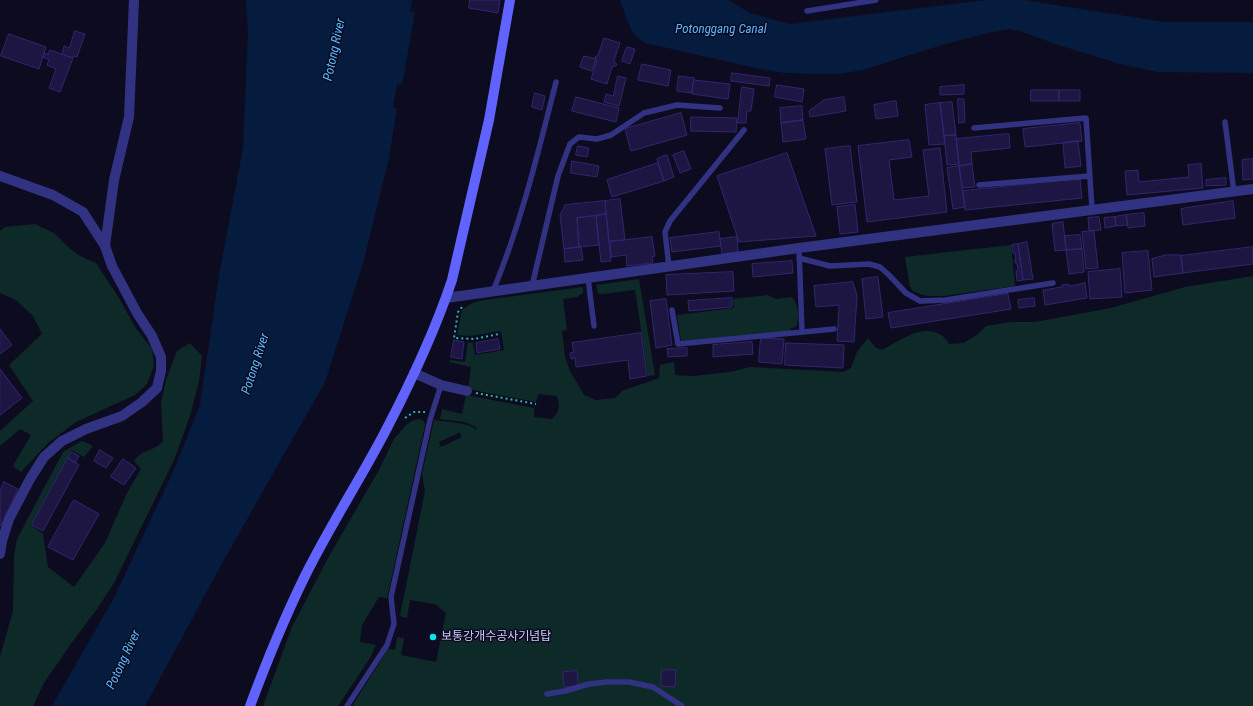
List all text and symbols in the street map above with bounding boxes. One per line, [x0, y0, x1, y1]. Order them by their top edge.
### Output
water label: Potong River [321, 18, 349, 82]
water label: Potonggang Canal [675, 22, 767, 38]
water label: Potong River [239, 332, 273, 396]
water label: Potong River [104, 628, 144, 692]
place label: 보통강개수공사기념탑 [441, 630, 551, 644]
marker: 보통강개수공사기념탑 [428, 632, 438, 642]

